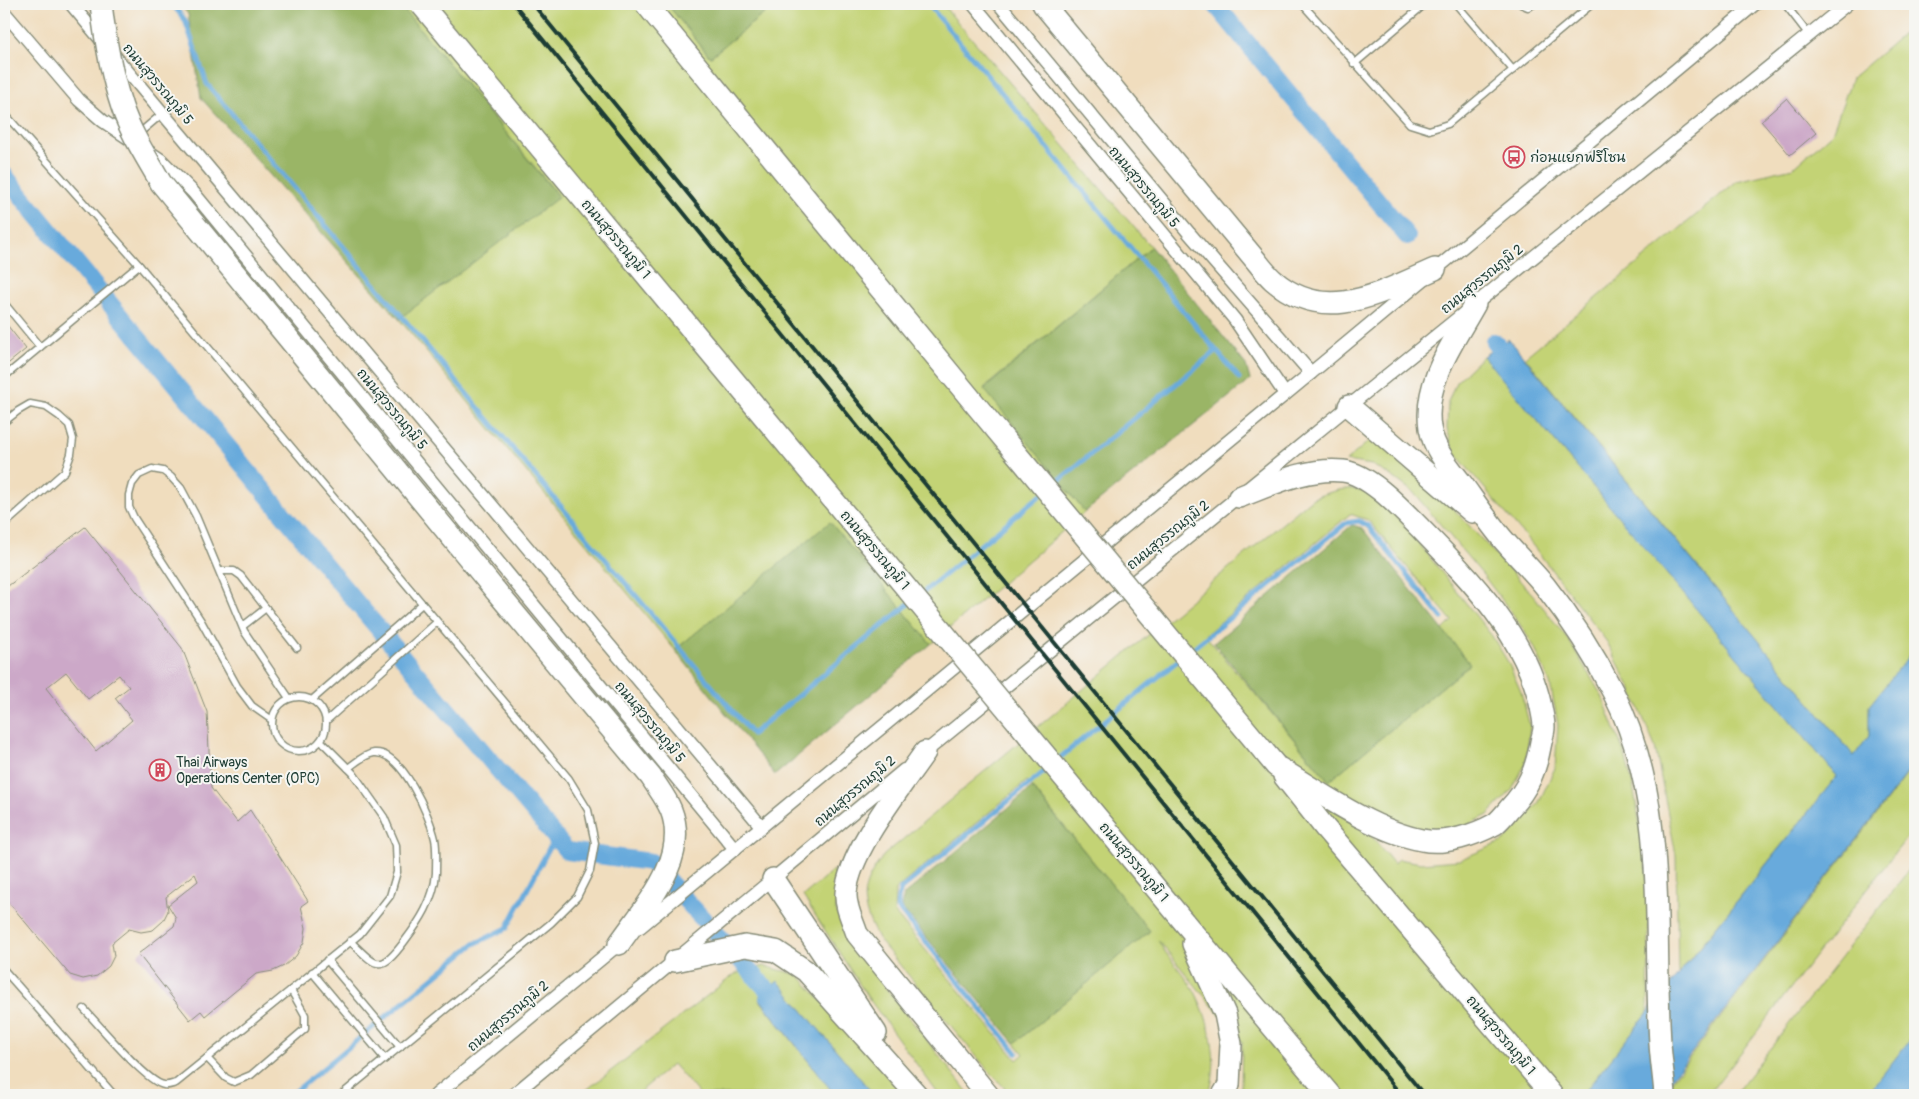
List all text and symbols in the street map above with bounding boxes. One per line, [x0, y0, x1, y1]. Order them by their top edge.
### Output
street label: ถนนสุวรรณภูมิ 5 [118, 40, 197, 129]
street label: ถนนสุวรรณภูมิ 5 [1104, 143, 1183, 232]
bus stop icon: ก่อนแยกฟรีโซน [1502, 145, 1526, 169]
place label: ก่อนแยกฟรีโซน [1530, 148, 1626, 166]
street label: ถนนสุวรรณภูมิ 1 [577, 196, 654, 283]
street label: ถนนสุวรรณภูมิ 2 [1437, 241, 1527, 318]
street label: ถนนสุวรรณภูมิ 5 [352, 365, 431, 454]
street label: ถนนสุวรรณภูมิ 2 [1123, 497, 1213, 574]
street label: ถนนสุวรรณภูมิ 1 [836, 507, 913, 594]
street label: ถนนสุวรรณภูมิ 5 [610, 678, 689, 767]
street label: ถนนสุวรรณภูมิ 2 [811, 752, 900, 831]
place label: Thai Airways Operations Center (OPC) [176, 754, 320, 787]
building icon: Thai Airways Operations Center (OPC) [148, 758, 172, 782]
street label: ถนนสุวรรณภูมิ 1 [1095, 819, 1172, 906]
street label: ถนนสุวรรณภูมิ 2 [464, 977, 553, 1056]
street label: ถนนสุวรรณภูมิ 1 [1462, 992, 1539, 1079]

